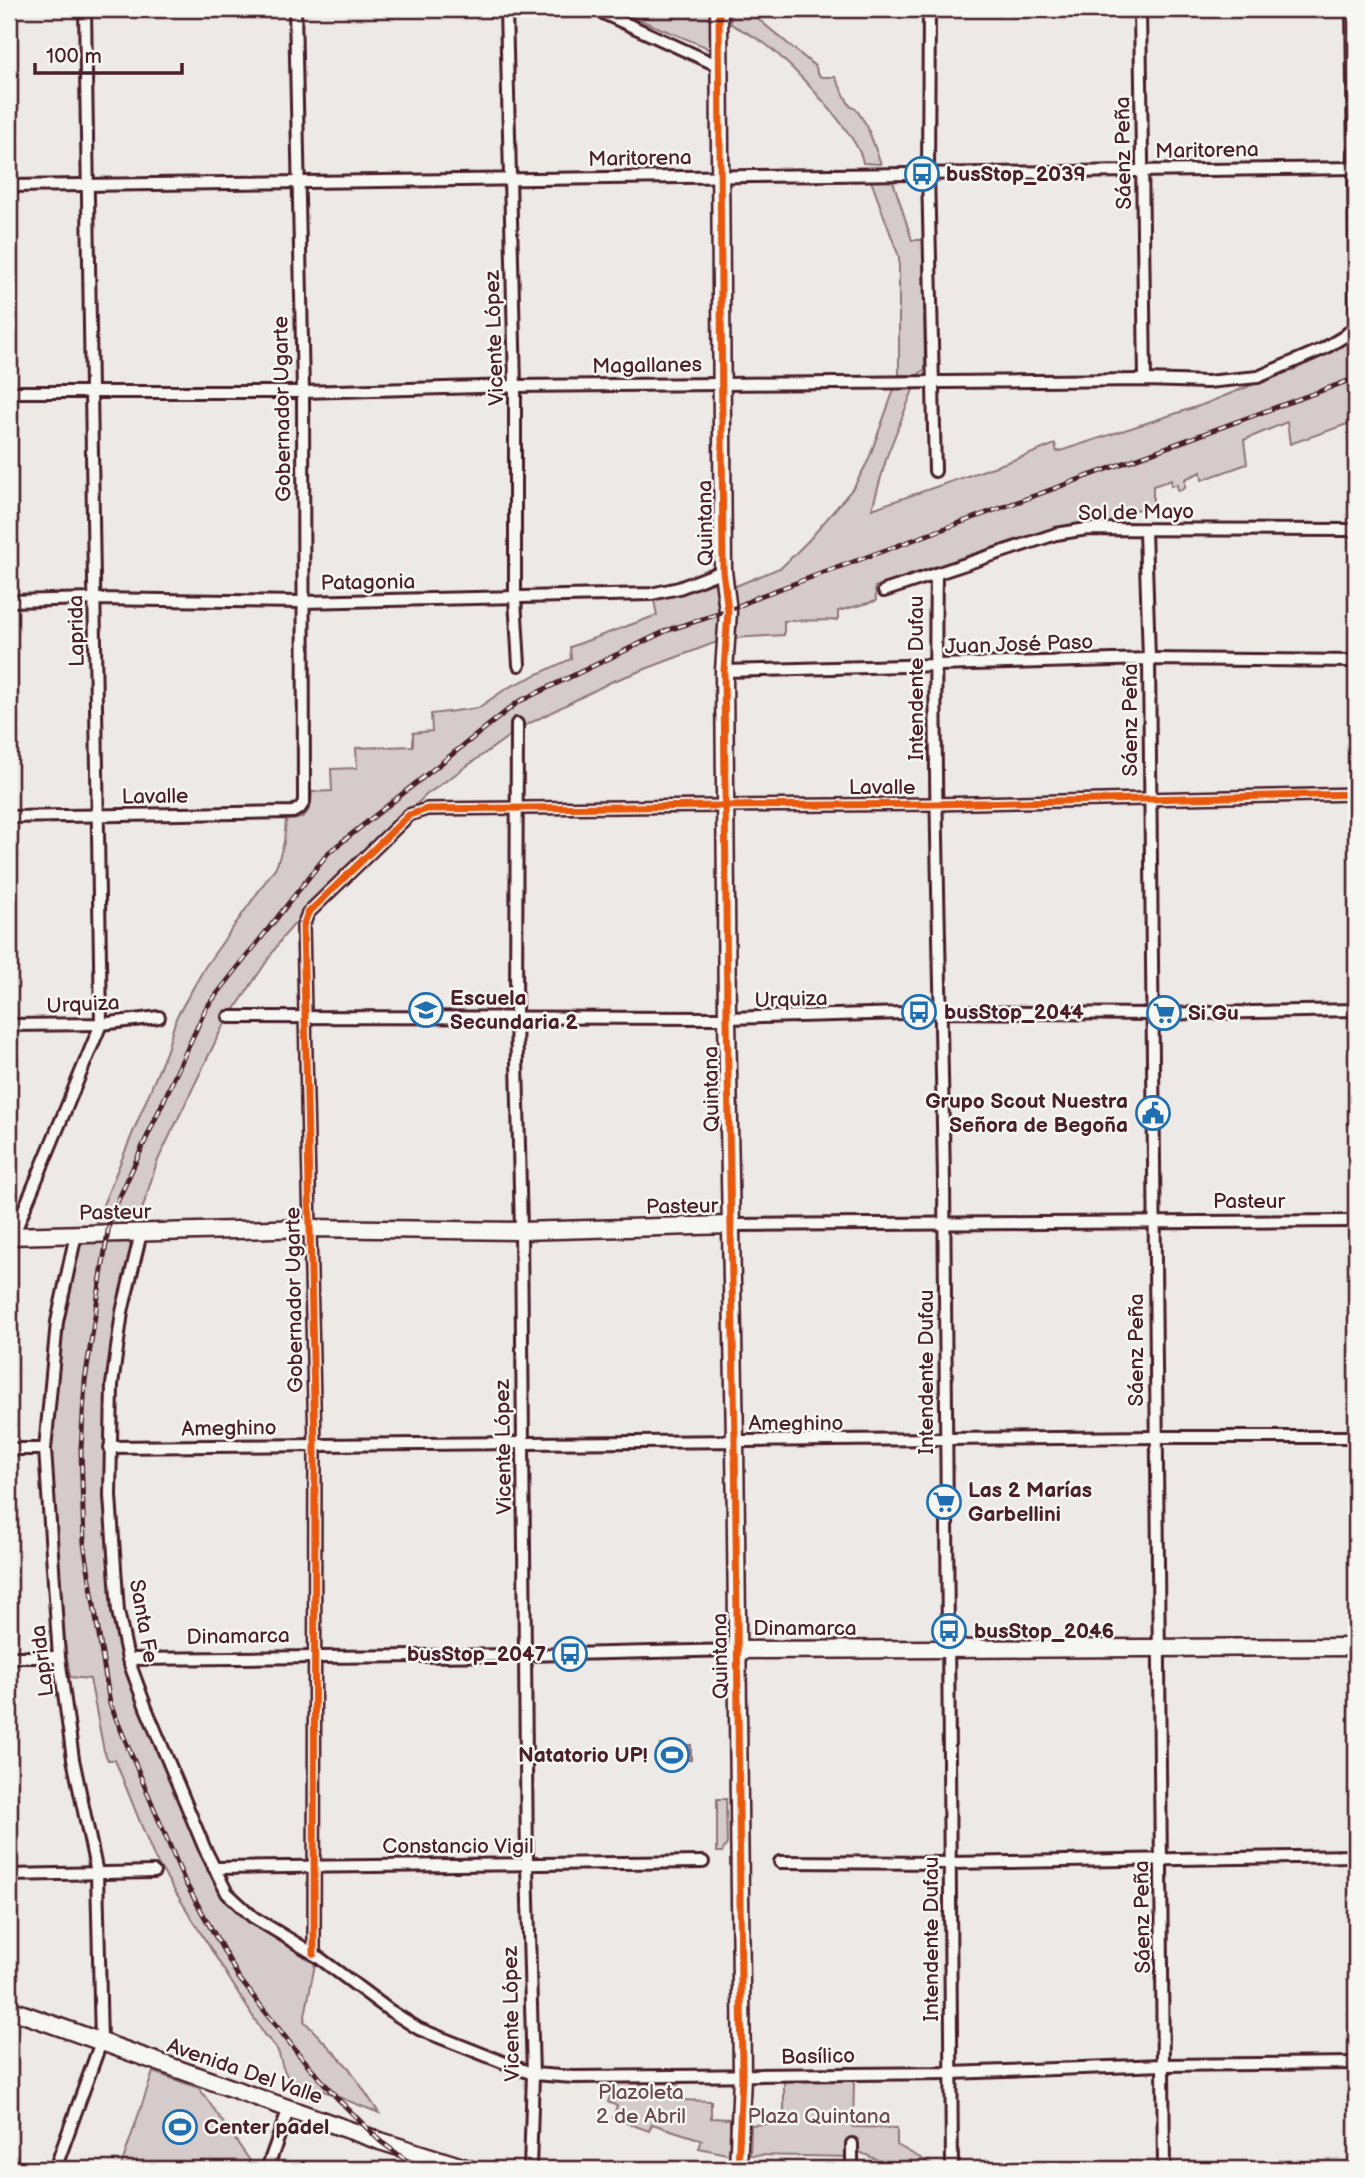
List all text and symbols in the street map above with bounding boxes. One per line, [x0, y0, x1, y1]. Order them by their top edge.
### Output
scale bar [35, 32, 182, 76]
text: 100 m [46, 44, 102, 69]
street label: Sáenz Peña [1110, 96, 1137, 210]
street label: Maritorena [1155, 137, 1259, 164]
street label: Maritorena [588, 145, 692, 172]
bus stop icon: busStop_2039 [903, 155, 941, 193]
place label: busStop_2039 [946, 162, 1086, 187]
street label: Vicente López [480, 269, 509, 406]
street label: Gobernador Ugarte [268, 316, 297, 502]
street label: Magallanes [592, 352, 702, 379]
street label: Quintana [692, 480, 719, 566]
street label: Sol de Mayo [1078, 499, 1194, 526]
street label: Patagonia [320, 569, 416, 596]
street label: Laprida [63, 595, 90, 667]
street label: Intendente Dufau [904, 595, 929, 761]
street label: Juan José Paso [944, 629, 1094, 660]
street label: Sáenz Peña [1118, 663, 1143, 777]
street label: Lavalle [849, 775, 915, 800]
street label: Lavalle [121, 783, 189, 810]
place label: Escuela Secundaria 2 [450, 986, 578, 1035]
street label: Urquiza [754, 986, 828, 1013]
street label: Urquiza [46, 990, 120, 1019]
school or university icon: Escuela Secundaria 2 [407, 991, 445, 1029]
bus stop icon: busStop_2044 [900, 993, 938, 1031]
supermarket icon: Si Gu [1145, 994, 1183, 1032]
place label: busStop_2044 [944, 1000, 1085, 1025]
place label: Si Gu [1188, 1001, 1239, 1026]
street label: Quintana [698, 1046, 725, 1132]
place label: Grupo Scout Nuestra Señora de Begoña [925, 1089, 1128, 1138]
public building icon: Grupo Scout Nuestra Señora de Begoña [1134, 1094, 1172, 1132]
street label: Pasteur [1213, 1189, 1286, 1214]
street label: Pasteur [646, 1193, 719, 1220]
street label: Pasteur [79, 1199, 152, 1226]
street label: Gobernador Ugarte [280, 1207, 309, 1393]
street label: Intendente Dufau [914, 1289, 939, 1455]
street label: Sáenz Peña [1124, 1293, 1149, 1407]
street label: Vicente López [490, 1378, 517, 1515]
street label: Ameghino [748, 1411, 844, 1436]
street label: Ameghino [181, 1415, 277, 1442]
place label: Las 2 Marías Garbellini [968, 1478, 1092, 1527]
supermarket icon: Las 2 Marías Garbellini [925, 1483, 963, 1521]
street label: Santa Fe [124, 1577, 163, 1665]
bus stop icon: busStop_2046 [930, 1612, 968, 1650]
street label: Quintana [707, 1613, 734, 1699]
street label: Dinamarca [753, 1616, 857, 1641]
place label: busStop_2046 [974, 1619, 1114, 1644]
street label: Dinamarca [186, 1623, 290, 1650]
street label: Laprida [26, 1624, 59, 1698]
bus stop icon: busStop_2047 [551, 1635, 589, 1673]
place label: busStop_2047 [407, 1642, 546, 1667]
sports icon: Natatorio UP! [653, 1736, 691, 1774]
place label: Natatorio UP! [518, 1743, 648, 1768]
street label: Constancio Vigil [382, 1834, 534, 1859]
street label: Intendente Dufau [919, 1856, 944, 2022]
street label: Sáenz Peña [1129, 1860, 1156, 1974]
street label: Vicente López [498, 1945, 525, 2082]
street label: Avenida Del Valle [164, 2033, 326, 2110]
street label: Basílico [781, 2043, 855, 2070]
park label: Plazoleta 2 de Abril [596, 2080, 686, 2129]
park label: Plaza Quintana [747, 2104, 891, 2129]
sports icon: Center padel [161, 2108, 199, 2146]
place label: Center padel [204, 2115, 329, 2140]

